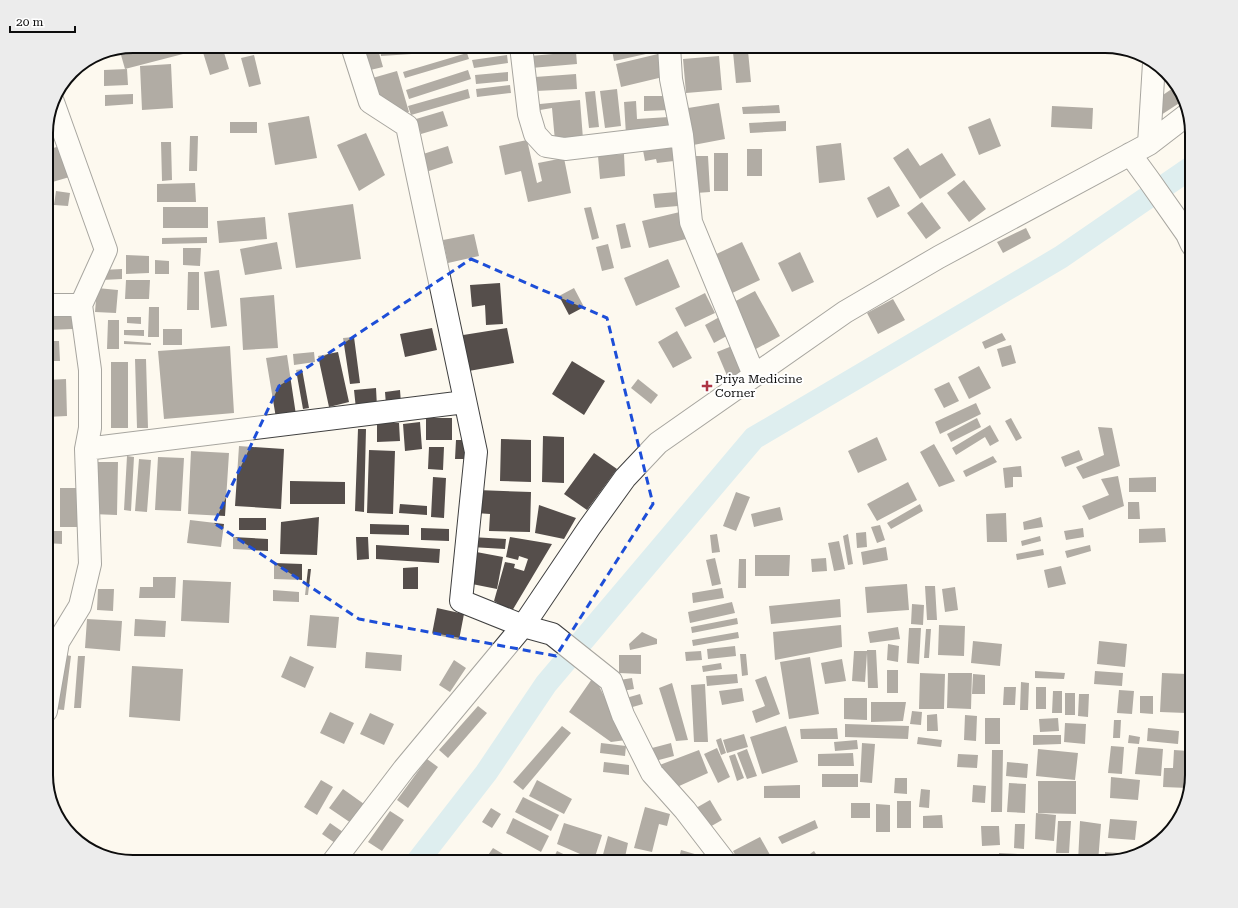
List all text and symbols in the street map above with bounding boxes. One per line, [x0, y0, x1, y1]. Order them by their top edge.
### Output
scale bar [10, 8, 75, 34]
text: 20 m [16, 15, 43, 29]
place label: Priya Medicine Corner [715, 372, 803, 400]
marker: Priya Medicine Corner [702, 381, 712, 391]

